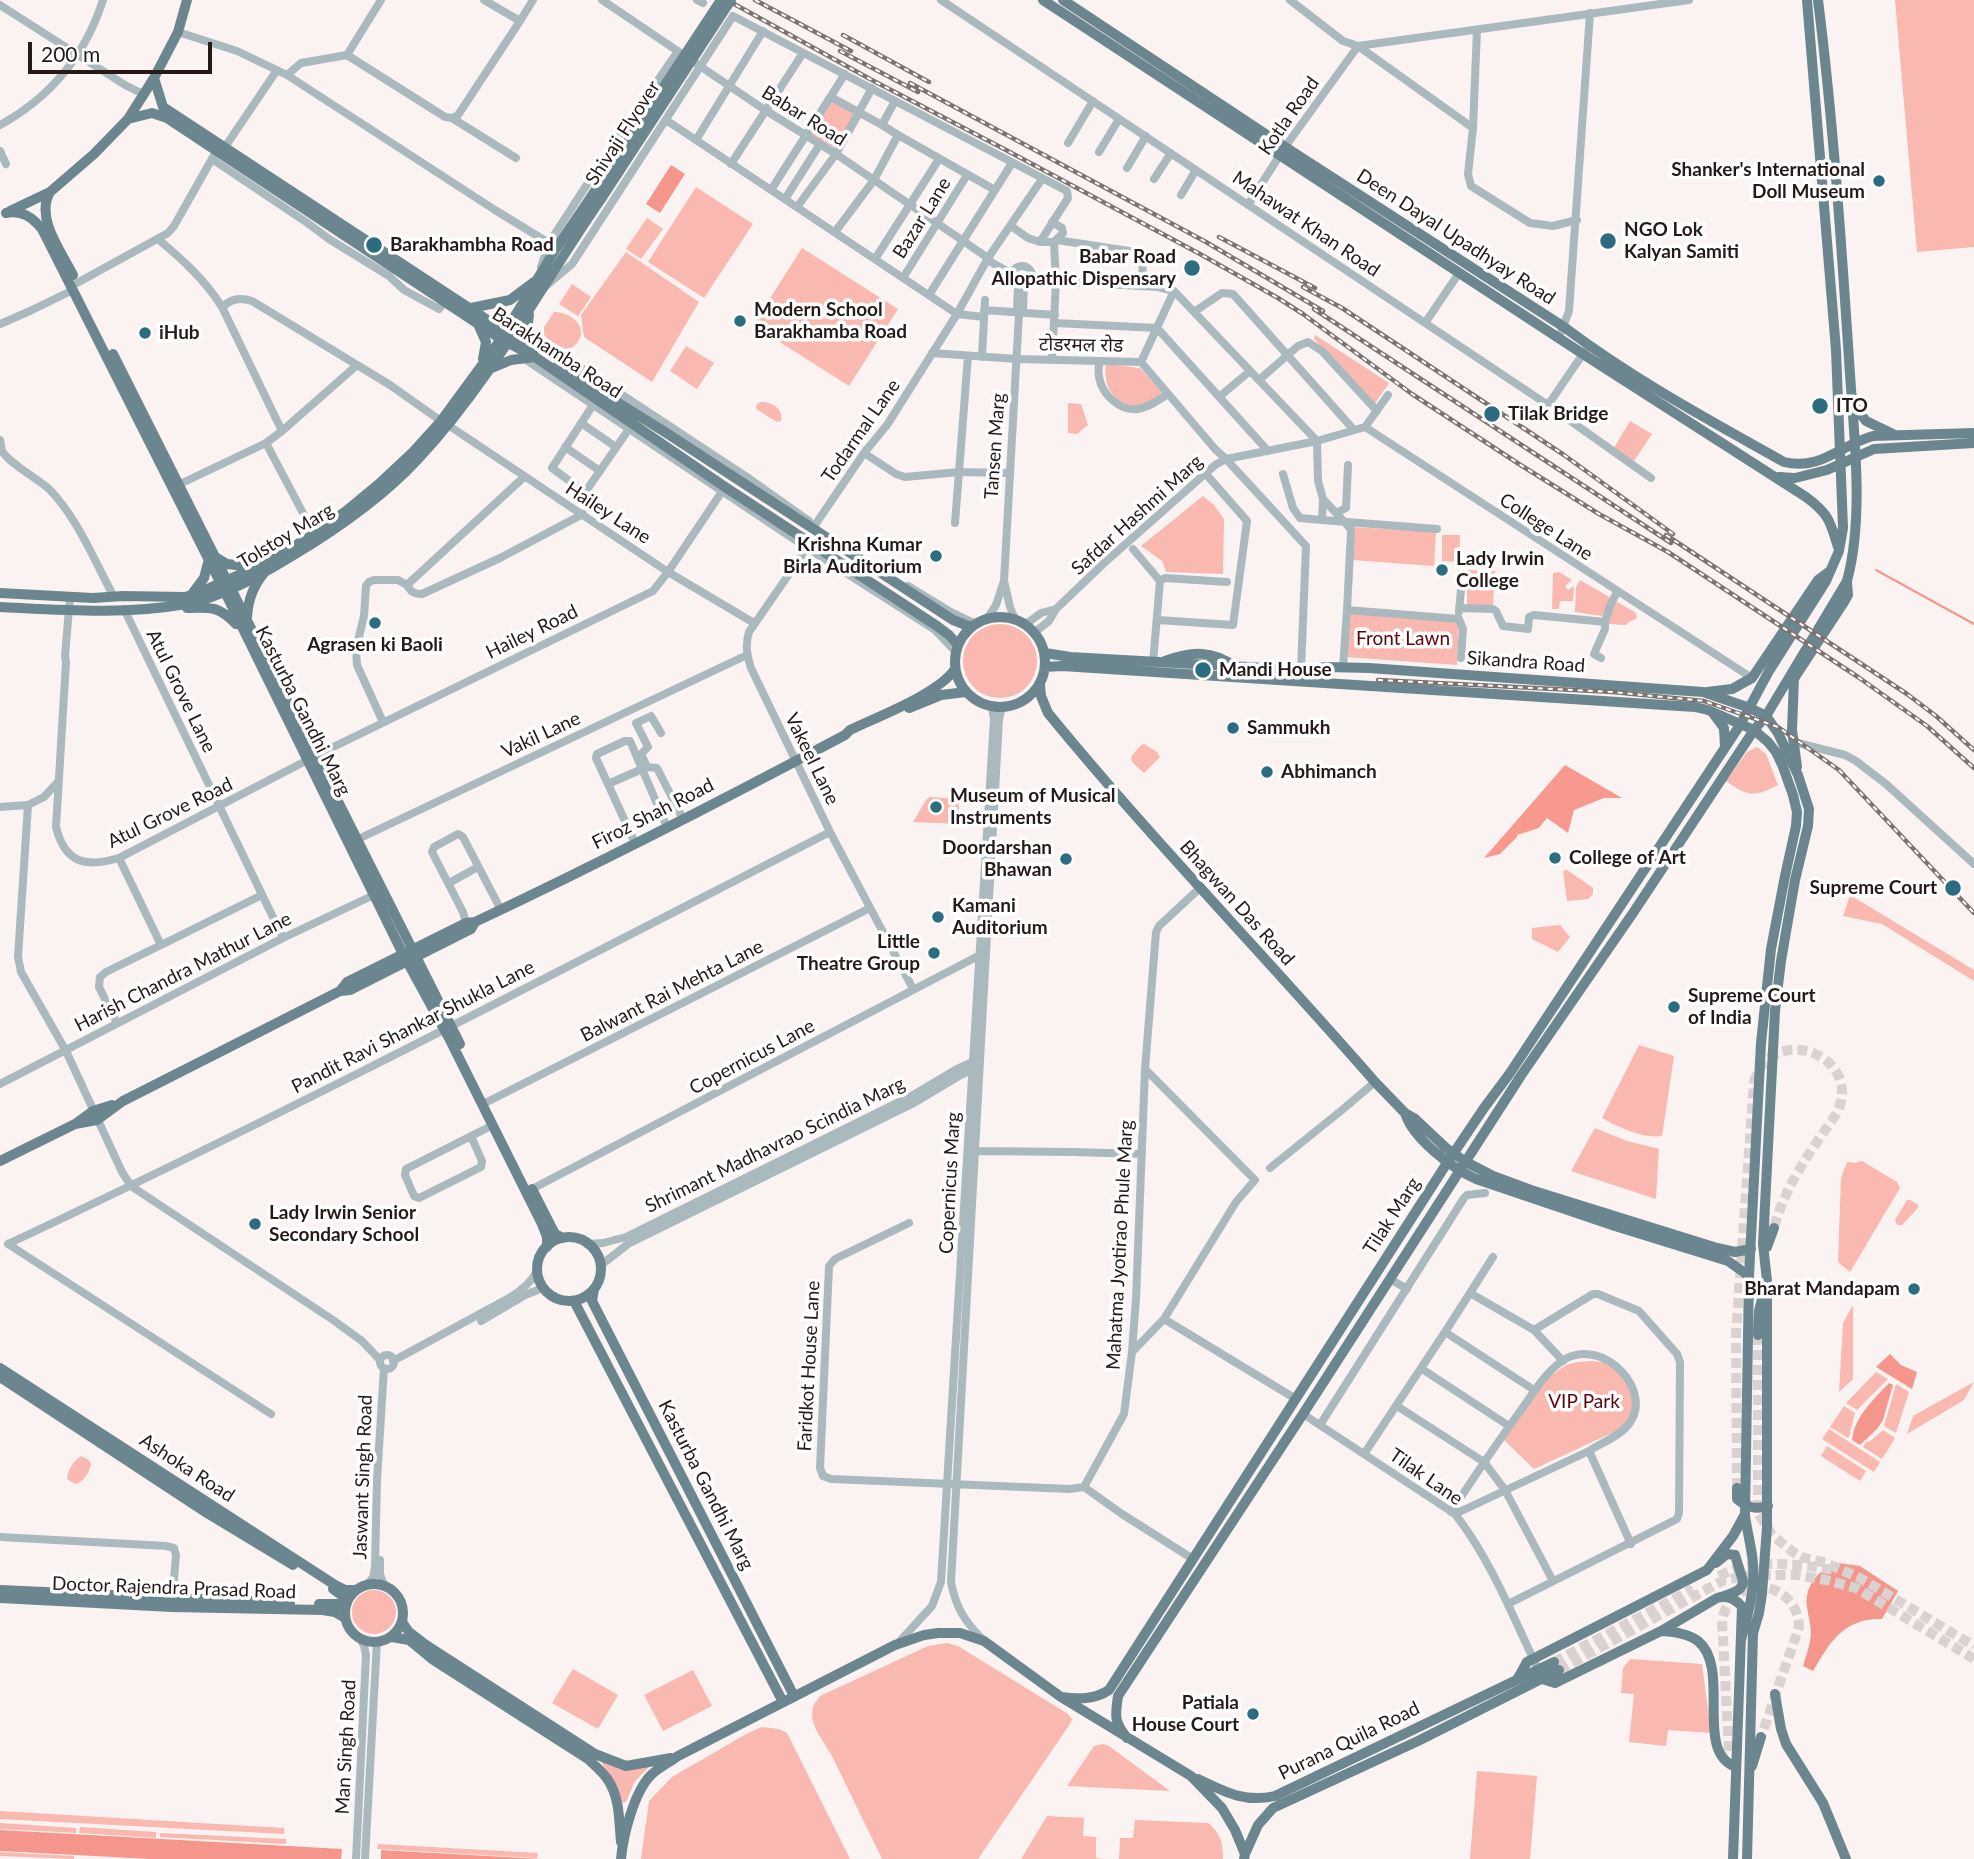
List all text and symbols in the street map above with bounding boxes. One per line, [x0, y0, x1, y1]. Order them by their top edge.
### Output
scale bar [32, 28, 215, 72]
text: 200 m [41, 41, 100, 66]
street label: Kotla Road [1254, 73, 1324, 159]
street label: Shivaji Flyover [581, 77, 665, 189]
street label: Babar Road [757, 81, 851, 151]
place label: Shanker's International Doll Museum [1671, 159, 1865, 203]
street label: Deen Dayal Upadhyay Road [1352, 164, 1560, 310]
street label: Mahawat Khan Road [1228, 166, 1384, 282]
street label: Bazar Lane [888, 173, 956, 263]
marker: Shanker's International Doll Museum [1871, 173, 1887, 189]
place label: NGO Lok Kalyan Samiti [1624, 219, 1739, 263]
marker: NGO Lok Kalyan Samiti [1598, 231, 1618, 251]
place label: Barakhambha Road [390, 234, 554, 256]
marker: Barakhambha Road [364, 235, 384, 255]
place label: Babar Road Allopathic Dispensary [992, 246, 1176, 290]
marker: Babar Road Allopathic Dispensary [1182, 258, 1202, 278]
place label: Modern School Barakhamba Road [754, 299, 907, 343]
street label: Barakhamba Road [488, 303, 626, 403]
marker: Modern School Barakhamba Road [732, 313, 748, 329]
place label: iHub [159, 322, 200, 344]
marker: iHub [137, 325, 153, 341]
street label: टोडरमल रोड [1039, 333, 1123, 357]
street label: Todarmal Lane [817, 375, 905, 487]
street label: Tansen Marg [980, 392, 1010, 500]
place label: ITO [1836, 395, 1868, 417]
marker: ITO [1810, 396, 1830, 416]
place label: Tilak Bridge [1508, 403, 1608, 425]
marker: Tilak Bridge [1482, 404, 1502, 424]
street label: Safdar Hashmi Marg [1067, 450, 1207, 580]
street label: Hailey Lane [561, 477, 655, 549]
street label: College Lane [1495, 488, 1597, 566]
street label: Tolstoy Marg [234, 499, 338, 573]
place label: Krishna Kumar Birla Auditorium [783, 534, 922, 578]
marker: Krishna Kumar Birla Auditorium [928, 548, 944, 564]
place label: Lady Irwin College [1456, 548, 1544, 592]
marker: Lady Irwin College [1434, 562, 1450, 578]
street label: Hailey Road [482, 600, 582, 664]
marker: Agrasen ki Baoli [367, 615, 383, 631]
street label: Kasturba Gandhi Marg [250, 622, 356, 800]
street label: Atul Grove Lane [141, 626, 221, 756]
park label: Front Lawn [1356, 628, 1450, 650]
place label: Agrasen ki Baoli [307, 634, 443, 656]
street label: Sikandra Road [1466, 647, 1586, 677]
place label: Mandi House [1219, 659, 1332, 681]
marker: Mandi House [1193, 660, 1213, 680]
street label: Vakil Lane [498, 707, 584, 763]
street label: Vakeel Lane [780, 709, 844, 809]
place label: Sammukh [1247, 717, 1330, 739]
marker: Sammukh [1225, 720, 1241, 736]
place label: Abhimanch [1281, 761, 1377, 783]
marker: Abhimanch [1259, 764, 1275, 780]
street label: Atul Grove Road [104, 773, 236, 853]
street label: Firoz Shah Road [588, 774, 718, 854]
place label: Museum of Musical Instruments [950, 785, 1116, 829]
marker: Museum of Musical Instruments [928, 799, 944, 815]
street label: Bhagwan Das Road [1175, 836, 1299, 970]
place label: Doordarshan Bhawan [942, 837, 1052, 881]
place label: College of Art [1569, 847, 1686, 869]
marker: College of Art [1547, 850, 1563, 866]
marker: Doordarshan Bhawan [1058, 851, 1074, 867]
place label: Supreme Court [1809, 877, 1937, 899]
marker: Supreme Court [1943, 878, 1963, 898]
place label: Kamani Auditorium [952, 895, 1048, 939]
street label: Harish Chandra Mathur Lane [71, 907, 295, 1037]
marker: Kamani Auditorium [930, 909, 946, 925]
place label: Little Theatre Group [797, 931, 920, 975]
street label: Balwant Rai Mehta Lane [577, 935, 767, 1047]
marker: Little Theatre Group [926, 945, 942, 961]
street label: Pandit Ravi Shankar Shukla Lane [288, 956, 538, 1098]
place label: Supreme Court of India [1688, 985, 1816, 1029]
marker: Supreme Court of India [1666, 999, 1682, 1015]
street label: Copernicus Lane [685, 1014, 819, 1100]
street label: Shrimant Madhavrao Scindia Marg [642, 1072, 908, 1218]
street label: Copernicus Marg [935, 1111, 965, 1255]
street label: Mahatma Jyotirao Phule Marg [1102, 1119, 1138, 1371]
street label: Tilak Marg [1359, 1173, 1425, 1259]
place label: Lady Irwin Senior Secondary School [269, 1202, 419, 1246]
marker: Lady Irwin Senior Secondary School [247, 1216, 263, 1232]
place label: Bharat Mandapam [1744, 1278, 1900, 1300]
street label: Faridkot House Lane [793, 1280, 825, 1452]
marker: Bharat Mandapam [1906, 1281, 1922, 1297]
park label: VIP Park [1548, 1391, 1620, 1413]
street label: Jaswant Singh Road [349, 1394, 377, 1560]
street label: Kasturba Gandhi Marg [653, 1396, 759, 1574]
street label: Ashoka Road [135, 1429, 239, 1507]
street label: Tilak Lane [1385, 1444, 1467, 1510]
street label: Doctor Rajendra Prasad Road [52, 1572, 296, 1604]
street label: Man Singh Road [331, 1679, 361, 1815]
place label: Patiala House Court [1132, 1692, 1239, 1736]
street label: Purana Quila Road [1275, 1697, 1423, 1785]
marker: Patiala House Court [1245, 1706, 1261, 1722]

